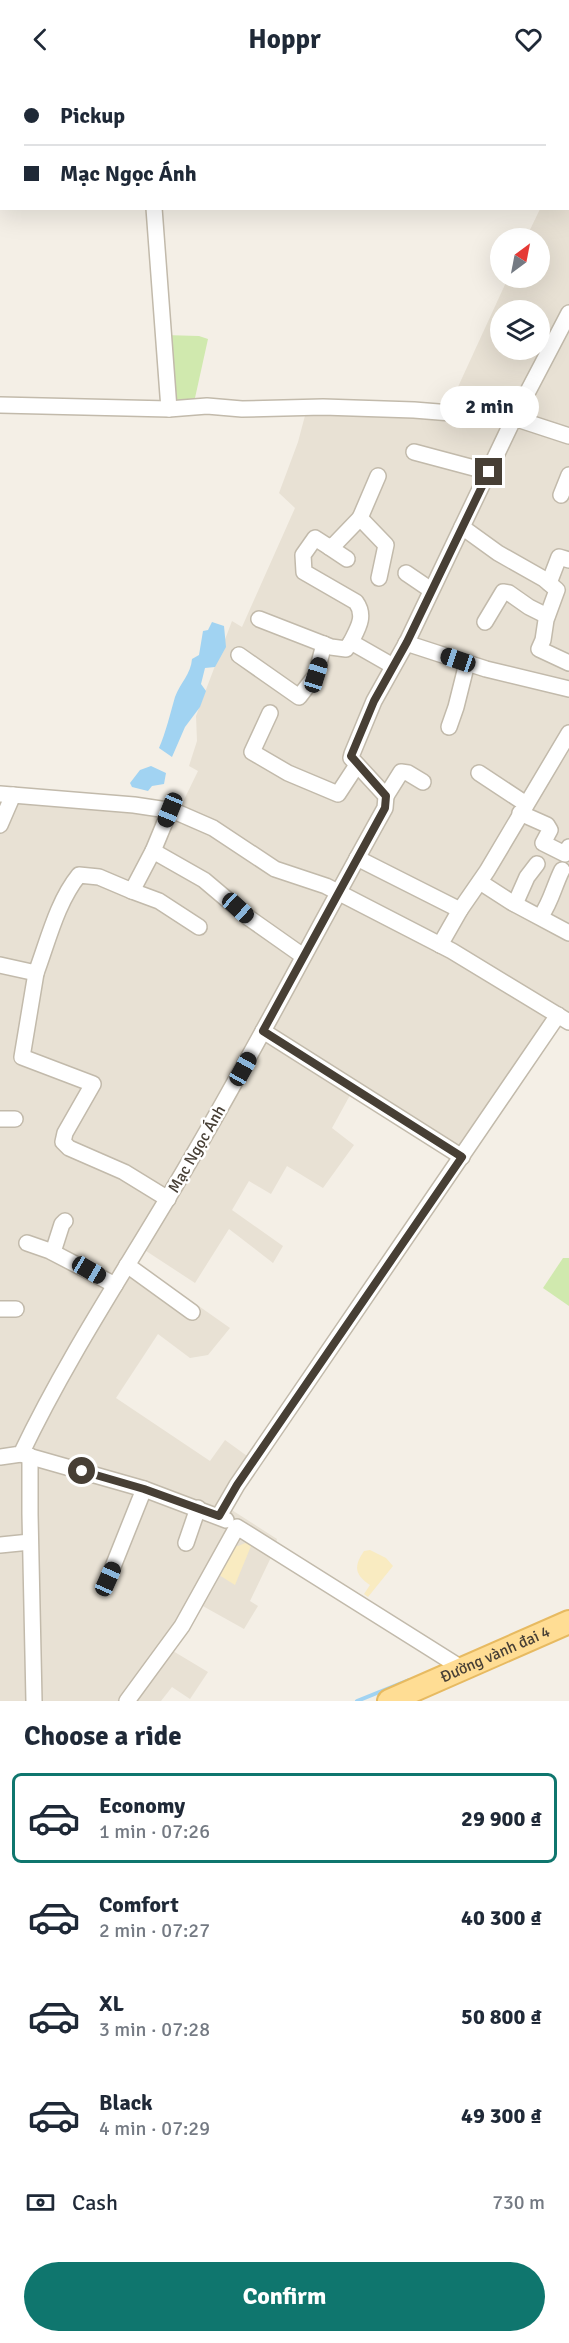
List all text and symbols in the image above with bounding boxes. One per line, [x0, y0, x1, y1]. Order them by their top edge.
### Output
icon: back [24, 23, 57, 56]
text: Hoppr [248, 23, 321, 56]
icon: heart [512, 23, 545, 56]
text: Pickup [60, 102, 125, 129]
text: Mạc Ngọc Ánh [60, 160, 197, 187]
north arrow [490, 228, 550, 288]
map controls [490, 228, 550, 360]
button: layers [490, 300, 550, 360]
callout: 2 min [440, 385, 538, 427]
text: 2 min [465, 394, 514, 419]
route end [475, 458, 502, 485]
car [438, 646, 478, 674]
car [302, 655, 330, 695]
car [155, 790, 185, 830]
car [219, 889, 257, 927]
car [226, 1049, 260, 1089]
street label: Mạc Ngọc Ánh [164, 1102, 230, 1196]
car [69, 1253, 109, 1287]
route start [68, 1457, 95, 1484]
car [92, 1559, 124, 1599]
street label: Đường vành đai 4 [437, 1621, 554, 1687]
text: Choose a ride [24, 1720, 182, 1753]
icon: car [27, 1791, 81, 1845]
text: Economy [99, 1792, 185, 1819]
text: 29 900 ₫ [461, 1805, 542, 1832]
text: 1 min · 07:26 [99, 1819, 210, 1844]
icon: car [27, 1890, 81, 1944]
text: Comfort [99, 1891, 179, 1918]
text: 40 300 ₫ [461, 1904, 542, 1931]
text: 2 min · 07:27 [99, 1918, 210, 1943]
icon: car [27, 1989, 81, 2043]
text: XL [99, 1990, 124, 2017]
text: 50 800 ₫ [461, 2003, 542, 2030]
text: 3 min · 07:28 [99, 2017, 210, 2042]
icon: car [27, 2088, 81, 2142]
text: Black [99, 2089, 153, 2116]
text: 49 300 ₫ [461, 2102, 542, 2129]
text: 4 min · 07:29 [99, 2116, 210, 2141]
icon: cash [24, 2186, 57, 2219]
text: Cash [72, 2189, 118, 2216]
text: 730 m [492, 2190, 545, 2215]
button: Confirm [24, 2262, 545, 2331]

